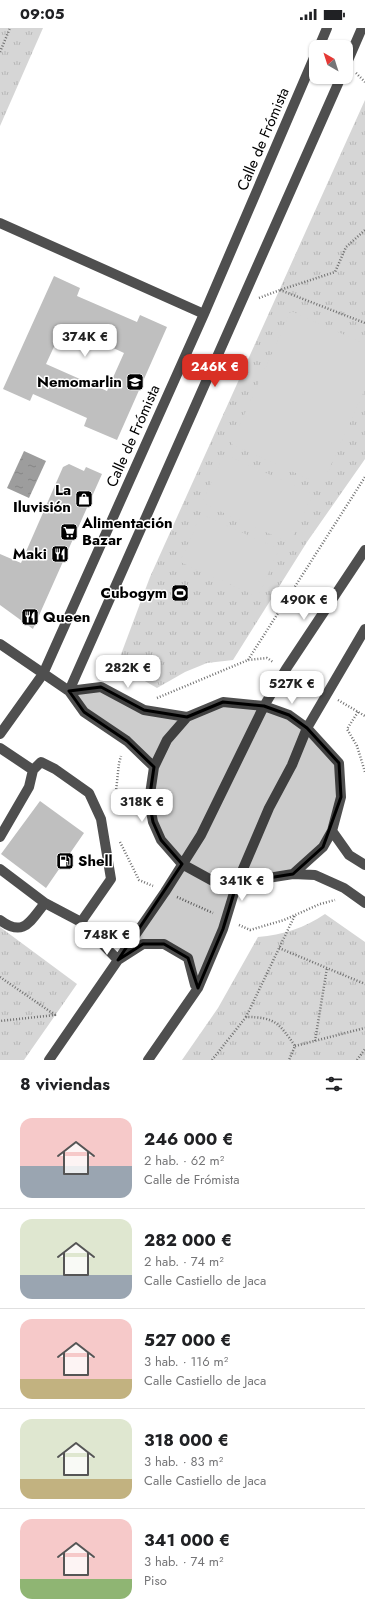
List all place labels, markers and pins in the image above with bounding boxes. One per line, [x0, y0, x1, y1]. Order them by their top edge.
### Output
pin: 374K € [52, 324, 118, 358]
pin: 246K € [182, 354, 248, 388]
place label: Nemomarlin [37, 371, 122, 393]
school or university icon: Nemomarlin [125, 372, 145, 392]
place label: La Iluvisión [13, 479, 71, 518]
shop icon: La Iluvisión [74, 489, 94, 509]
place label: Alimentación Bazar [81, 512, 173, 551]
supermarket icon: Alimentación Bazar [59, 522, 79, 542]
place label: Maki [13, 543, 47, 565]
restaurant icon: Maki [50, 544, 70, 564]
place label: Cubogym [100, 582, 167, 604]
sports icon: Cubogym [170, 583, 190, 603]
pin: 490K € [271, 587, 337, 621]
place label: Queen [43, 606, 90, 628]
restaurant icon: Queen [20, 607, 40, 627]
pin: 282K € [95, 655, 161, 689]
pin: 527K € [259, 671, 325, 705]
pin: 318K € [109, 789, 175, 823]
place label: Shell [78, 850, 113, 872]
fuel station icon: Shell [55, 851, 75, 871]
pin: 341K € [209, 868, 275, 902]
pin: 748K € [74, 922, 140, 956]

